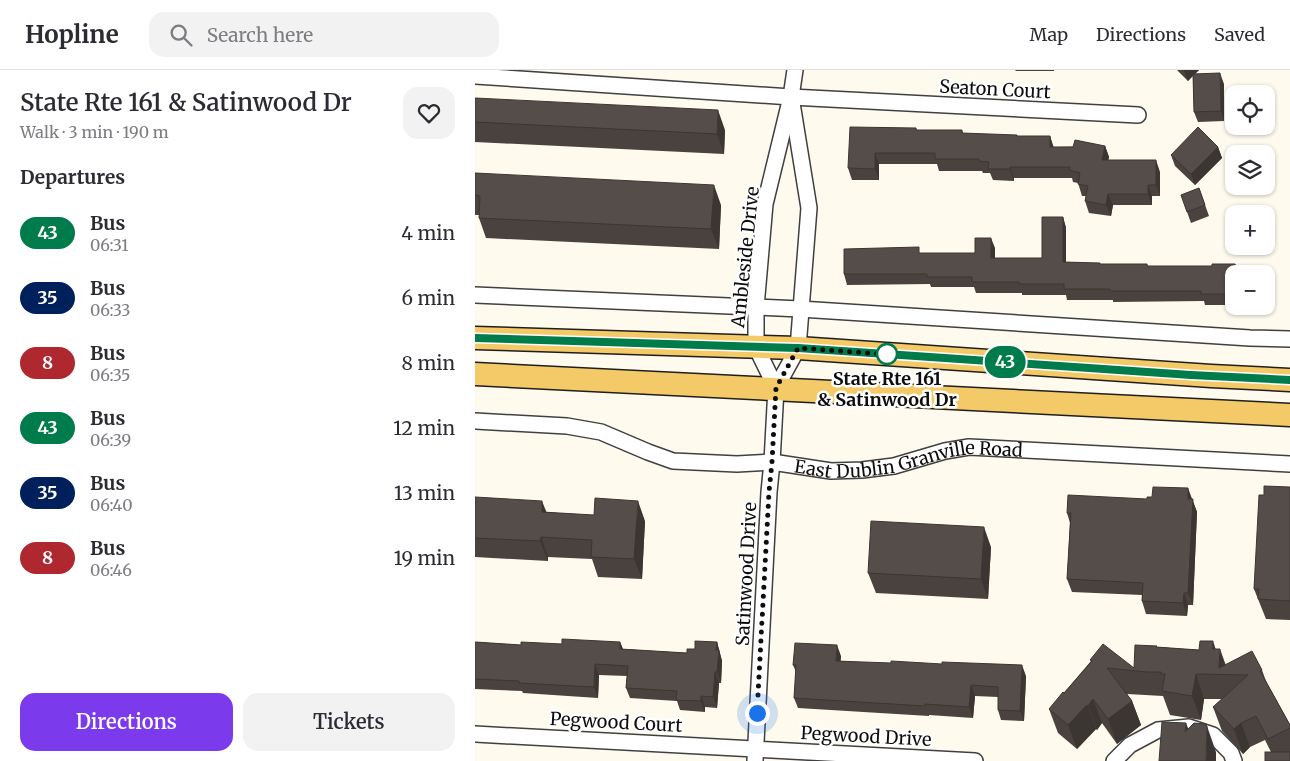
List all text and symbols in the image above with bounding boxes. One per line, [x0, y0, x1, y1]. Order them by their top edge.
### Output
search box [149, 12, 499, 57]
text: Hopline [25, 19, 119, 50]
icon: search [167, 21, 195, 49]
text: Search here [207, 23, 313, 47]
text: Map [1030, 23, 1068, 46]
text: Directions [1096, 23, 1186, 46]
text: Saved [1214, 23, 1265, 46]
street label: Seaton Court [939, 75, 1051, 103]
map controls [1225, 85, 1275, 315]
button: locate [1225, 85, 1275, 135]
text: State Rte 161 & Satinwood Dr [20, 87, 352, 118]
button: heart [403, 87, 455, 139]
text: Walk · 3 min · 190 m [20, 122, 169, 142]
button: layers [1225, 145, 1275, 195]
text: Departures [20, 165, 125, 189]
street label: Ambleside Drive [726, 185, 764, 330]
button: + [1225, 205, 1275, 255]
text: Bus [90, 211, 125, 235]
text: 43 [37, 221, 58, 244]
text: 4 min [401, 221, 455, 245]
text: 06:31 [90, 235, 129, 255]
button: − [1225, 265, 1275, 315]
text: Bus [90, 276, 125, 300]
text: 35 [37, 286, 58, 309]
text: 6 min [401, 286, 455, 310]
text: 06:33 [90, 300, 130, 320]
text: Bus [90, 341, 125, 365]
marker: State Rte 161 & Satinwood Dr [876, 343, 898, 365]
line badge: 43 [983, 346, 1027, 378]
text: 43 [995, 350, 1015, 373]
text: 8 [42, 351, 53, 374]
text: 8 min [402, 351, 455, 375]
text: 06:35 [90, 365, 130, 385]
place label: State Rte 161 & Satinwood Dr [817, 367, 957, 411]
text: Bus [90, 406, 125, 430]
text: 43 [37, 416, 58, 439]
text: 12 min [393, 416, 455, 440]
text: 06:39 [90, 430, 131, 450]
street label: East Dublin Granville Road [793, 435, 1023, 482]
text: Bus [90, 471, 125, 495]
text: 35 [37, 481, 58, 504]
text: 13 min [394, 481, 455, 505]
text: 06:40 [90, 495, 133, 515]
street label: Satinwood Drive [731, 501, 761, 647]
text: Bus [90, 536, 125, 560]
text: 8 [42, 546, 53, 569]
text: 19 min [394, 546, 455, 570]
text: 06:46 [90, 560, 132, 580]
button: Directions [20, 693, 233, 751]
button: Tickets [243, 693, 455, 751]
your location [745, 701, 770, 726]
street label: Pegwood Court [549, 707, 683, 737]
street label: Pegwood Drive [800, 721, 932, 751]

